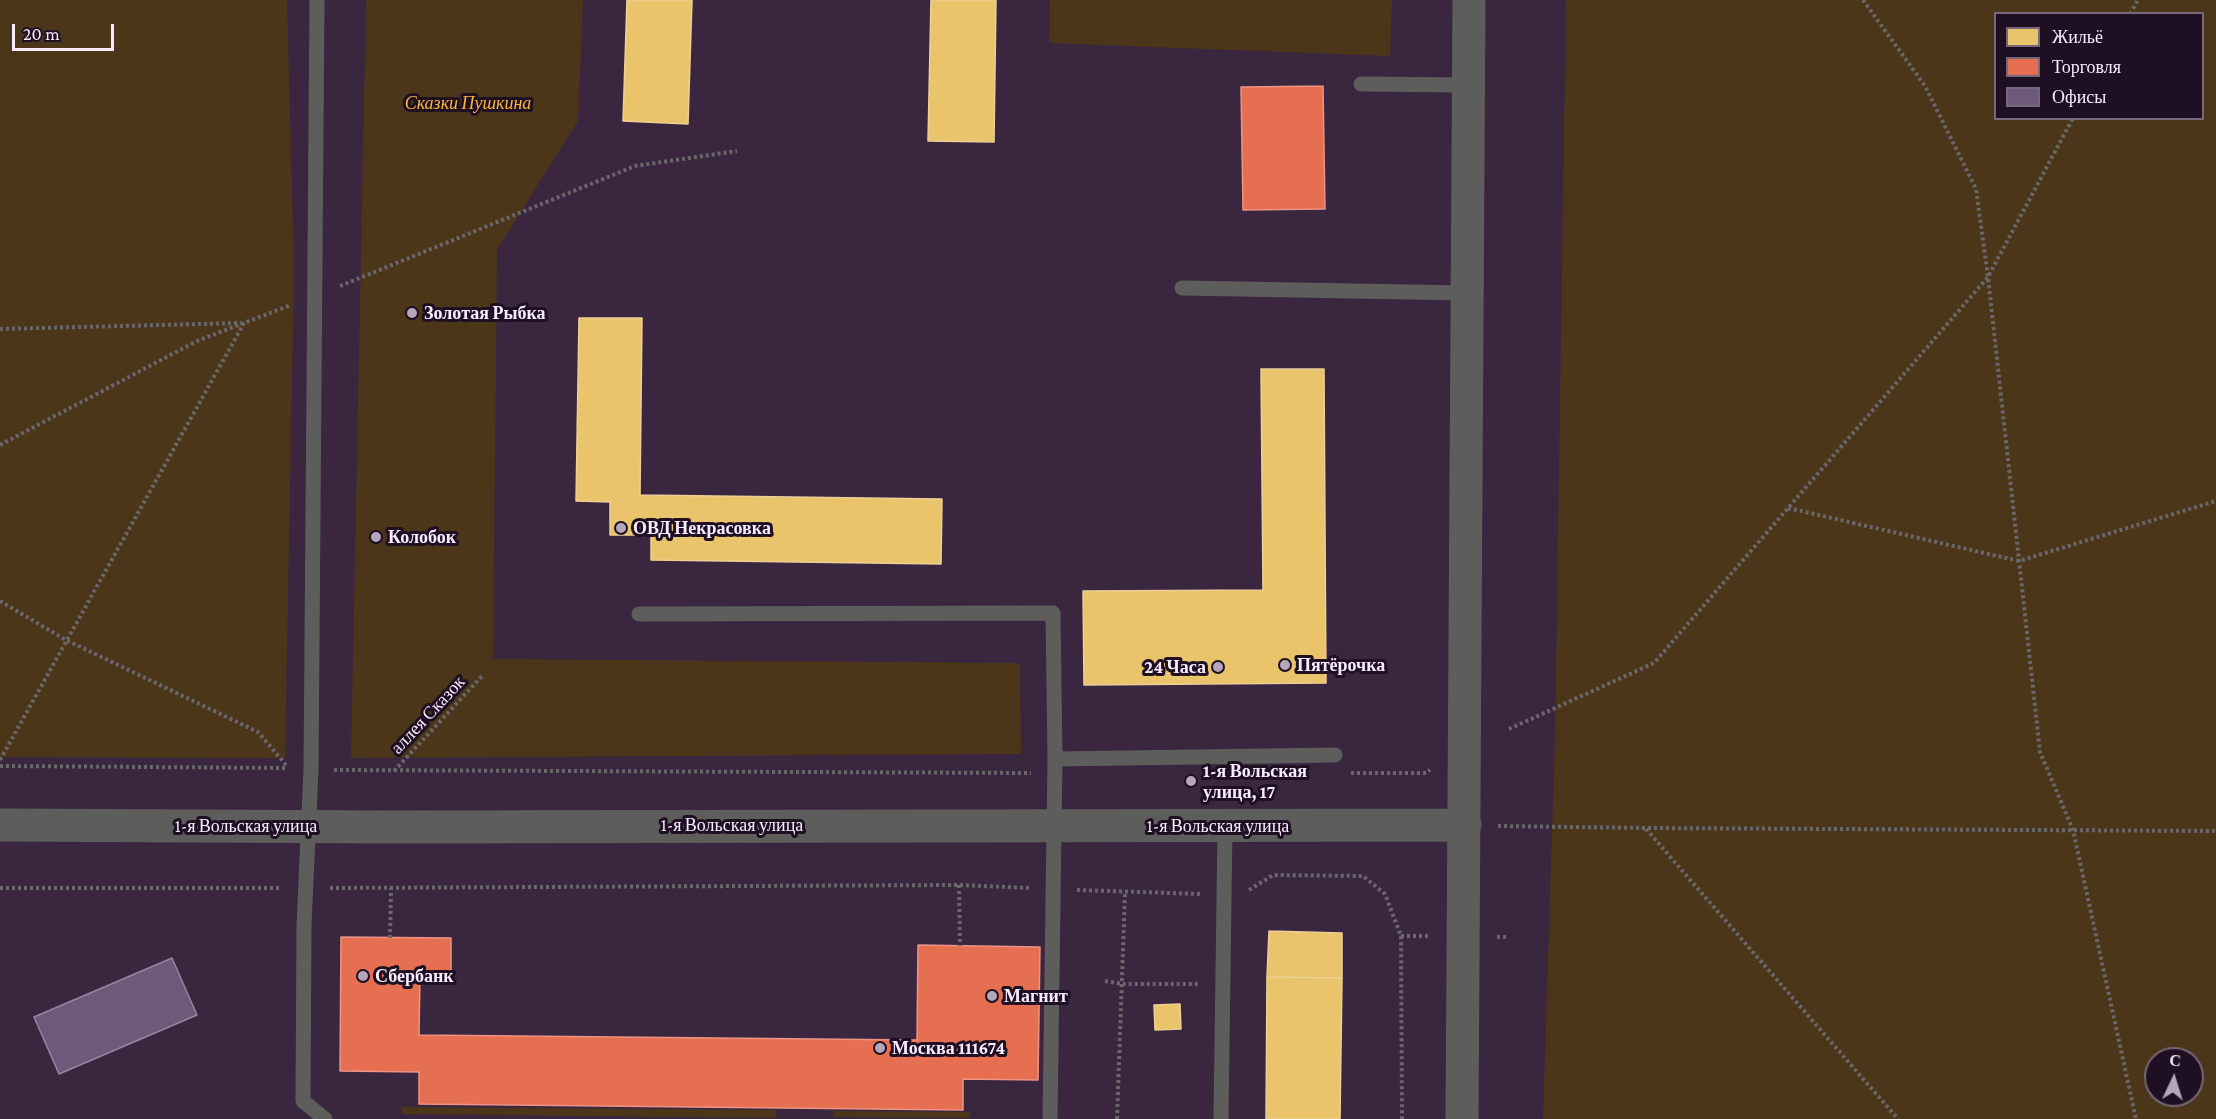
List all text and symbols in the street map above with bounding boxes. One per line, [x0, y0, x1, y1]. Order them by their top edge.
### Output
scale bar [15, 12, 117, 50]
legend [1994, 12, 2204, 120]
text: 20 m [23, 24, 60, 44]
text: Жильё [2052, 27, 2103, 47]
text: Торговля [2052, 57, 2121, 77]
text: Офисы [2052, 87, 2106, 107]
park label: Сказки Пушкина [405, 92, 531, 114]
place label: Золотая Рыбка [424, 302, 546, 324]
marker: Золотая Рыбка [405, 306, 419, 320]
place label: ОВД Некрасовка [633, 517, 771, 539]
marker: ОВД Некрасовка [614, 521, 628, 535]
place label: Колобок [388, 526, 456, 548]
marker: Колобок [369, 530, 383, 544]
place label: Пятёрочка [1297, 654, 1385, 676]
place label: 24 Часа [1144, 656, 1206, 678]
marker: Пятёрочка [1278, 658, 1292, 672]
marker: 24 Часа [1211, 660, 1225, 674]
street label: аллея Сказок [386, 671, 470, 759]
place label: 1-я Вольская улица, 17 [1203, 760, 1307, 802]
marker: 1-я Вольская улица, 17 [1184, 774, 1198, 788]
street label: 1-я Вольская улица [661, 814, 803, 836]
street label: 1-я Вольская улица [175, 815, 317, 837]
street label: 1-я Вольская улица [1147, 815, 1289, 837]
place label: Сбербанк [375, 965, 454, 987]
marker: Сбербанк [356, 969, 370, 983]
place label: Магнит [1004, 985, 1068, 1007]
marker: Магнит [985, 989, 999, 1003]
place label: Москва 111674 [892, 1037, 1005, 1059]
marker: Москва 111674 [873, 1041, 887, 1055]
north arrow [2144, 1047, 2204, 1107]
text: С [2169, 1052, 2182, 1069]

